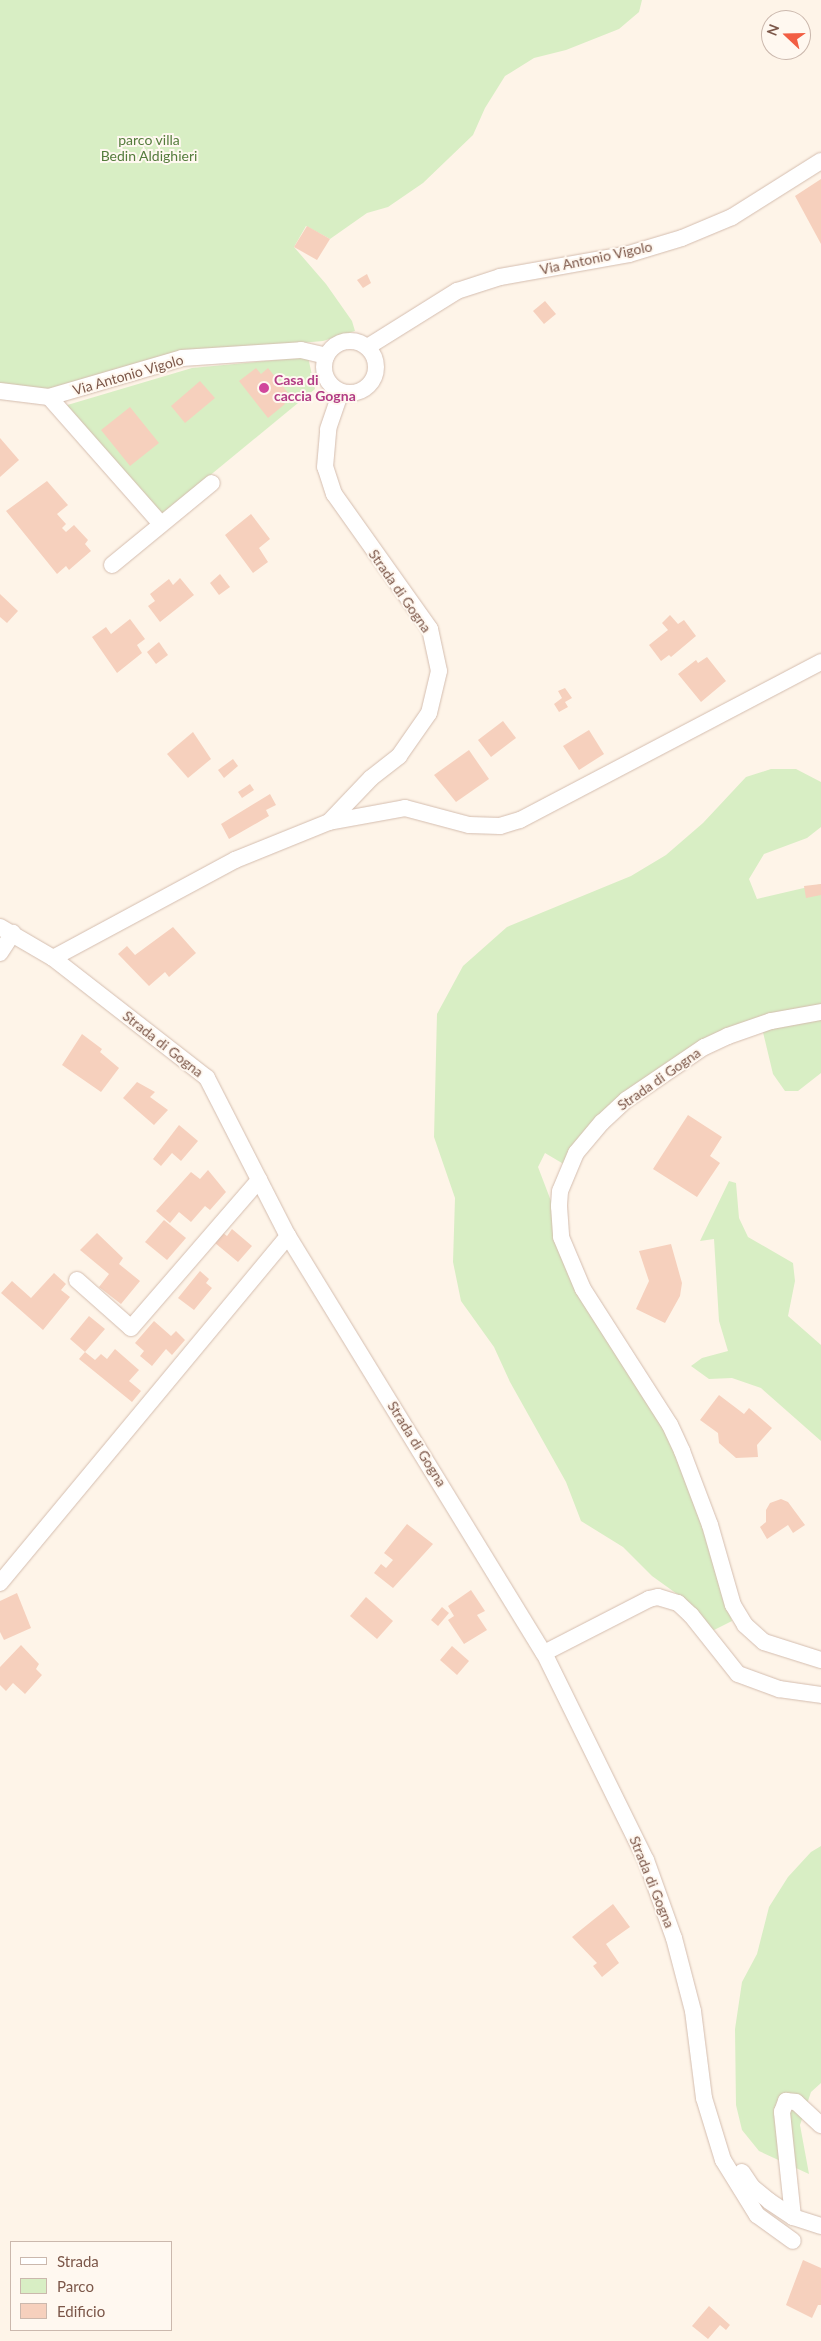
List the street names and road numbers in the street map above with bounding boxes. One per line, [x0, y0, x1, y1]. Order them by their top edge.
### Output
street label: Via Antonio Vigolo [538, 238, 654, 278]
street label: Via Antonio Vigolo [70, 351, 186, 399]
street label: Strada di Gogna [365, 546, 435, 636]
street label: Strada di Gogna [119, 1007, 207, 1081]
street label: Strada di Gogna [614, 1044, 704, 1114]
street label: Strada di Gogna [384, 1398, 450, 1490]
street label: Strada di Gogna [626, 1834, 678, 1930]

